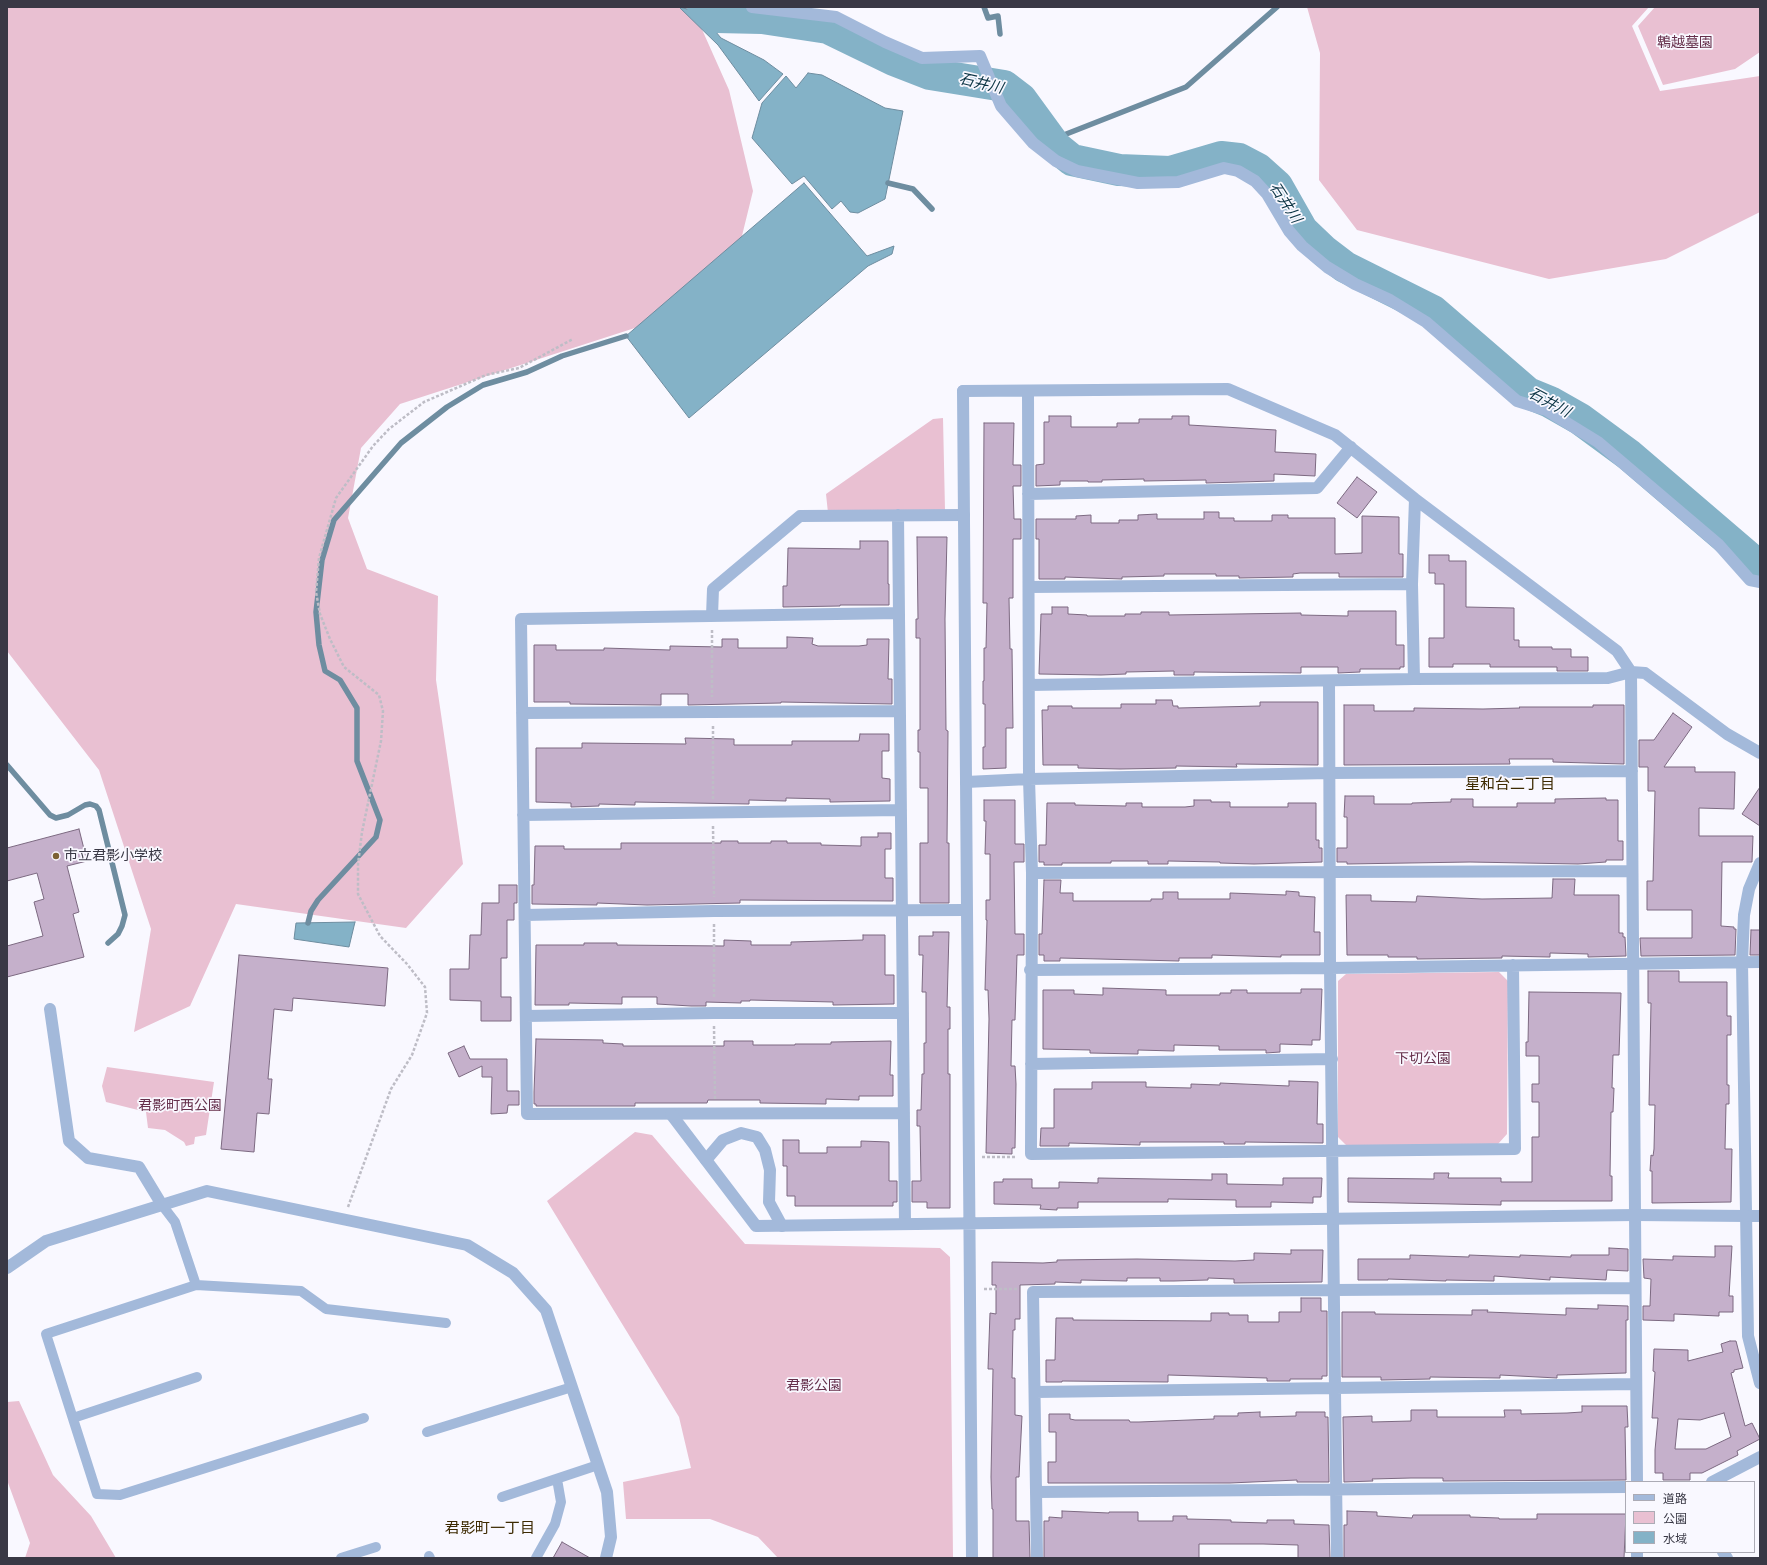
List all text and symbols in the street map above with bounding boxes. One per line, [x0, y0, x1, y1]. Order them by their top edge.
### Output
park label: 鵯越墓園 [1657, 35, 1713, 51]
water label: 石井川 [957, 70, 1005, 98]
water label: 石井川 [1265, 179, 1305, 227]
water label: 石井川 [1525, 384, 1573, 422]
district label: 星和台二丁目 [1465, 776, 1555, 794]
place label: 市立君影小学校 [64, 848, 162, 864]
marker: 市立君影小学校 [51, 851, 61, 861]
park label: 下切公園 [1395, 1051, 1451, 1067]
park label: 君影町西公園 [138, 1098, 222, 1114]
park label: 君影公園 [786, 1378, 842, 1394]
legend [1625, 1481, 1755, 1553]
text: 道路 [1663, 1492, 1687, 1506]
text: 公園 [1663, 1512, 1687, 1526]
district label: 君影町一丁目 [445, 1520, 535, 1538]
text: 水域 [1663, 1532, 1687, 1546]

